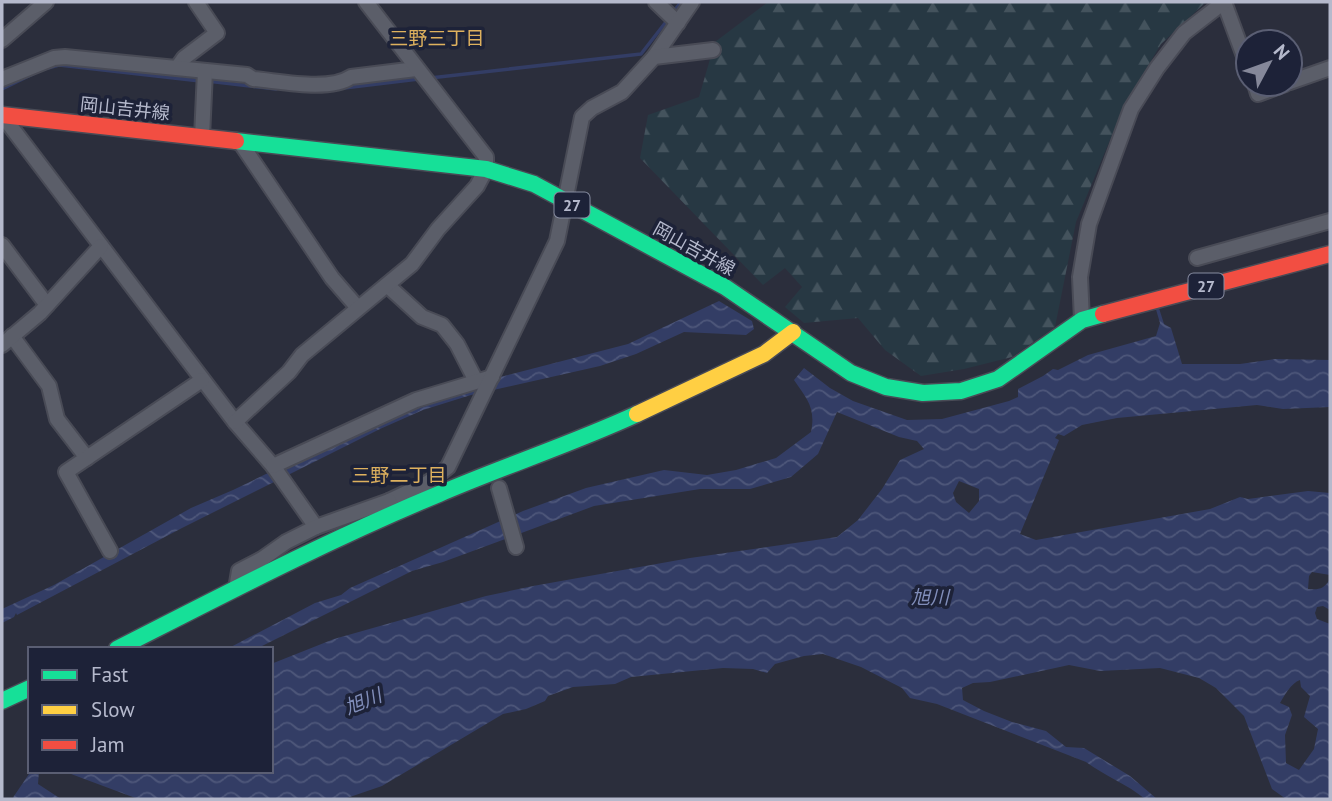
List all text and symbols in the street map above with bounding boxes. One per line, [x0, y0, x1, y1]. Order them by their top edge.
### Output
district label: 三野三丁目 [389, 26, 485, 50]
north arrow [1234, 28, 1304, 98]
text: N [1269, 39, 1295, 64]
street label: 岡山吉井線 [79, 92, 171, 125]
road number: 27 [554, 192, 590, 218]
street label: 岡山吉井線 [649, 217, 739, 280]
road number: 27 [1188, 274, 1224, 298]
district label: 三野二丁目 [351, 463, 447, 487]
water label: 旭川 [911, 585, 951, 609]
legend [28, 647, 273, 773]
text: Fast [91, 661, 128, 688]
water label: 旭川 [341, 682, 387, 719]
text: Slow [91, 696, 135, 723]
text: Jam [90, 731, 125, 758]

